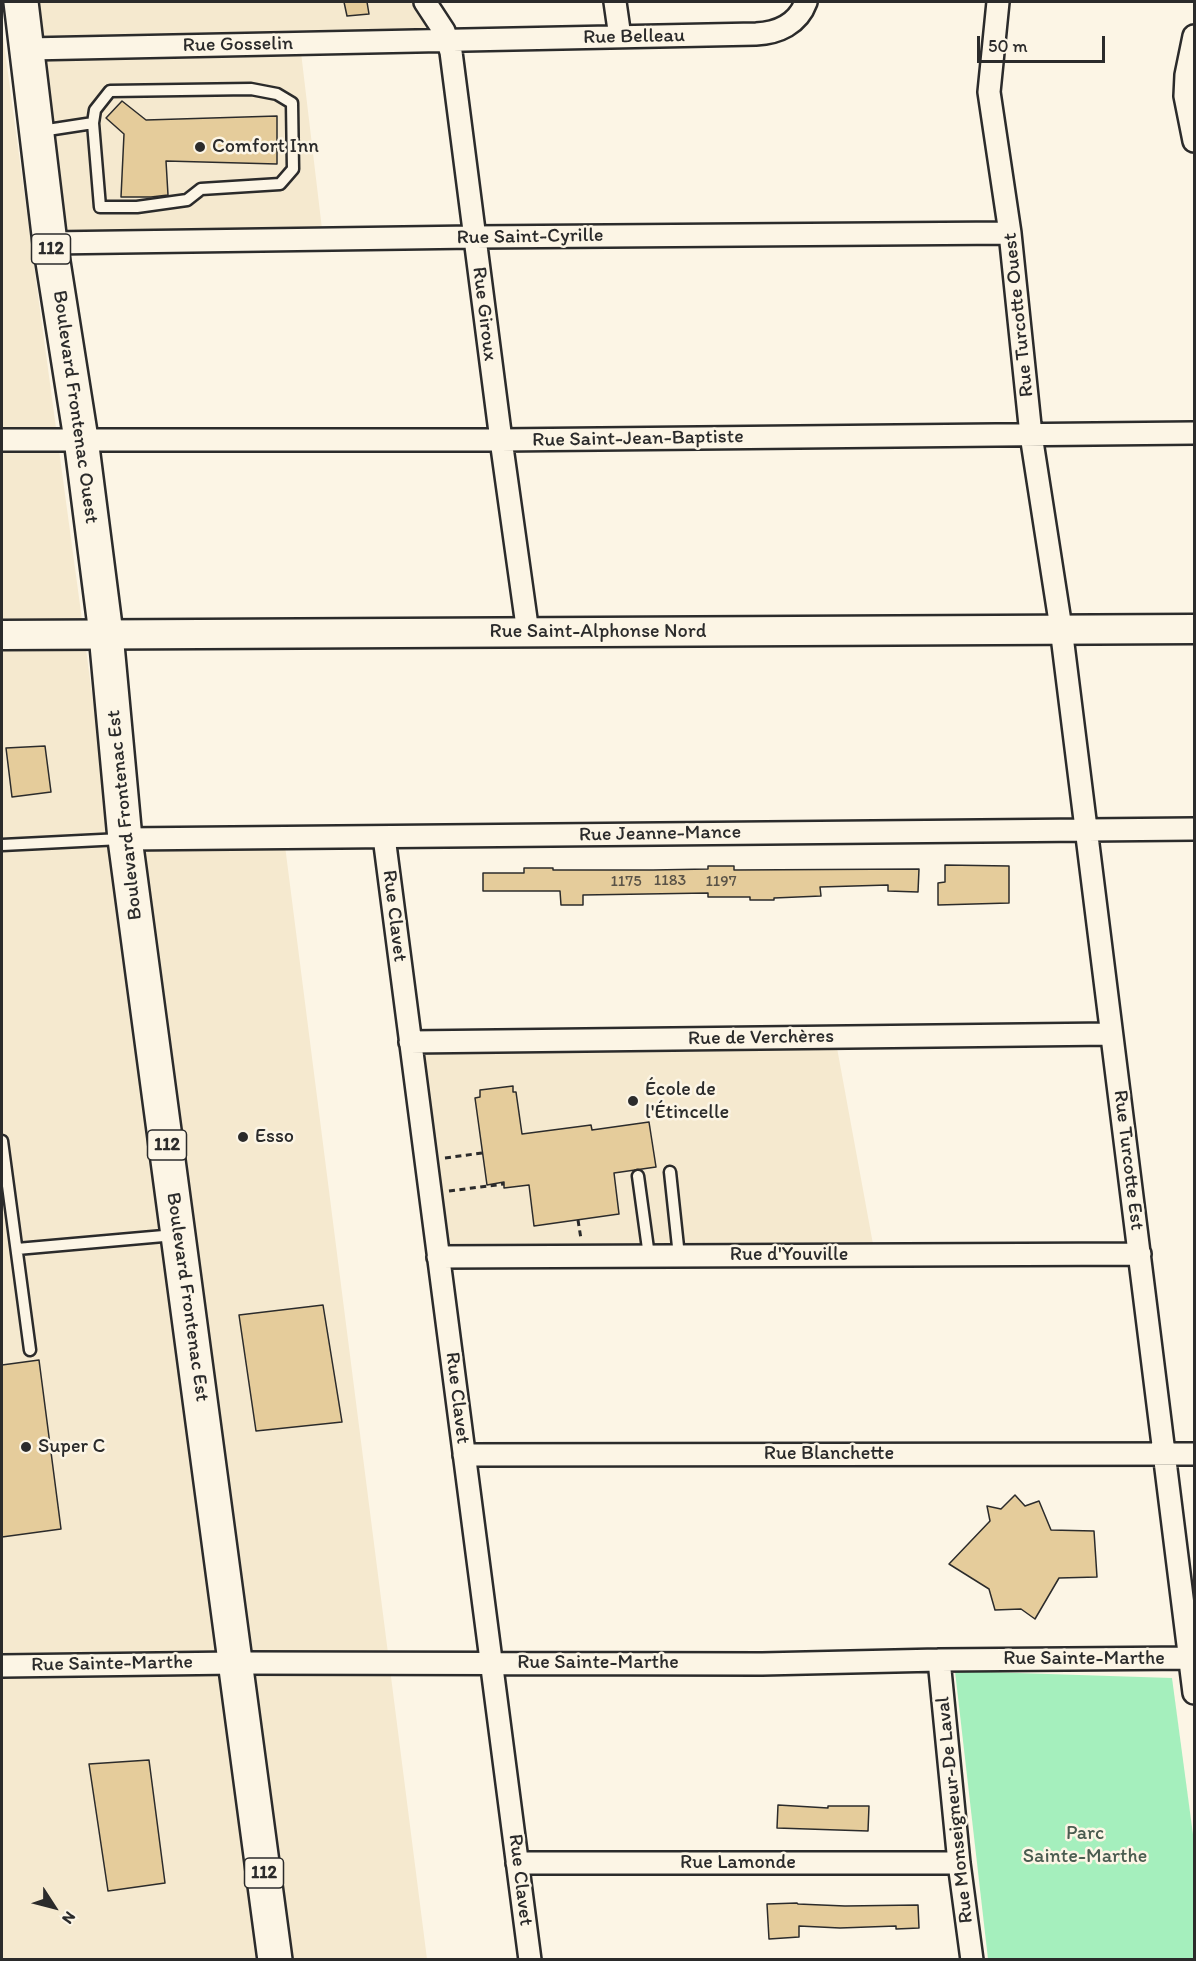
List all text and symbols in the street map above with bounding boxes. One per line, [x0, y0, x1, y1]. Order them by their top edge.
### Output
street label: Rue Belleau [583, 24, 685, 50]
scale bar [980, 24, 1108, 62]
street label: Rue Gosselin [183, 32, 293, 58]
text: 50 m [988, 35, 1028, 57]
place label: Comfort Inn [212, 135, 319, 159]
marker: Comfort Inn [193, 140, 207, 154]
street label: Rue Saint-Cyrille [456, 224, 604, 250]
street label: Rue Turcotte Ouest [998, 232, 1040, 398]
road number: 112 [32, 234, 70, 264]
street label: Rue Giroux [466, 266, 502, 362]
street label: Boulevard Frontenac Ouest [47, 289, 103, 525]
street label: Rue Saint-Jean-Baptiste [532, 425, 744, 453]
street label: Rue Saint-Alphonse Nord [490, 620, 706, 644]
street label: Boulevard Frontenac Est [102, 709, 148, 921]
street label: Rue Jeanne-Mance [579, 821, 741, 847]
street label: Rue Clavet [376, 869, 412, 963]
house number: 1183 [654, 871, 686, 891]
house number: 1175 [610, 872, 642, 892]
house number: 1197 [705, 872, 737, 892]
street label: Rue de Verchères [688, 1025, 834, 1051]
place label: École de l'Étincelle [645, 1078, 729, 1125]
street label: Rue Turcotte Est [1107, 1089, 1149, 1231]
marker: École de l'Étincelle [626, 1094, 640, 1108]
place label: Esso [255, 1125, 294, 1149]
road number: 112 [148, 1130, 186, 1160]
marker: Esso [236, 1130, 250, 1144]
street label: Boulevard Frontenac Est [160, 1191, 214, 1403]
street label: Rue d'Youville [730, 1243, 848, 1267]
street label: Rue Clavet [439, 1351, 475, 1445]
place label: Super C [38, 1435, 105, 1459]
marker: Super C [19, 1440, 33, 1454]
street label: Rue Blanchette [764, 1442, 894, 1466]
street label: Rue Sainte-Marthe [1003, 1647, 1165, 1671]
street label: Rue Sainte-Marthe [31, 1651, 193, 1677]
street label: Rue Sainte-Marthe [517, 1651, 679, 1675]
street label: Rue Monseigneur-De Laval [931, 1695, 979, 1925]
park label: Parc Sainte-Marthe [1023, 1822, 1147, 1869]
street label: Rue Clavet [502, 1833, 538, 1927]
street label: Rue Lamonde [680, 1851, 796, 1875]
road number: 112 [244, 1858, 284, 1888]
north arrow [24, 1877, 84, 1937]
text: N [58, 1908, 80, 1928]

